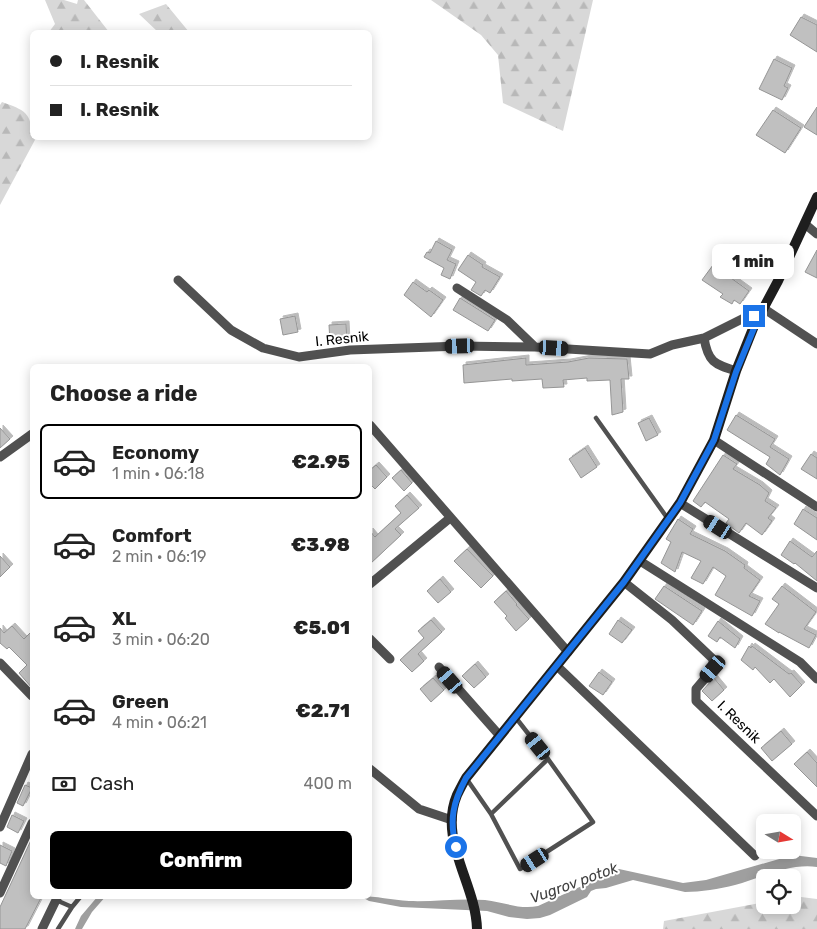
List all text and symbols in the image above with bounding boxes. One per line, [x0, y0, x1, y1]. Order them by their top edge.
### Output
text: I. Resnik [80, 50, 159, 73]
text: I. Resnik [80, 98, 159, 121]
callout: 1 min [713, 244, 795, 278]
text: 1 min [732, 252, 774, 271]
route end [743, 305, 765, 327]
street label: I. Resnik [314, 328, 370, 350]
car [444, 338, 475, 354]
car [538, 340, 569, 356]
text: Choose a ride [50, 380, 197, 407]
icon: car [52, 439, 97, 484]
text: Economy [112, 441, 199, 464]
text: €2.95 [292, 450, 350, 473]
text: 1 min · 06:18 [112, 464, 205, 483]
car [701, 513, 734, 541]
icon: car [52, 522, 97, 567]
text: Comfort [112, 524, 192, 547]
text: €3.98 [291, 533, 350, 556]
text: 2 min · 06:19 [112, 547, 206, 566]
icon: car [52, 605, 97, 650]
text: XL [112, 607, 136, 630]
text: €5.01 [293, 616, 350, 639]
text: 3 min · 06:20 [112, 630, 210, 649]
car [697, 653, 728, 685]
car [434, 664, 465, 696]
icon: car [52, 688, 97, 733]
text: Green [112, 690, 169, 713]
street label: I. Resnik [714, 697, 765, 747]
text: €2.71 [295, 699, 350, 722]
text: 4 min · 06:21 [112, 713, 207, 732]
car [522, 730, 553, 762]
icon: cash [50, 770, 78, 798]
text: Cash [90, 772, 134, 795]
text: 400 m [304, 774, 352, 793]
north arrow [756, 814, 801, 859]
map controls [756, 814, 801, 914]
button: Confirm [50, 831, 352, 889]
route start [445, 836, 467, 858]
car [518, 846, 551, 874]
water label: Vugrov potok [528, 859, 621, 907]
button: locate [756, 869, 801, 914]

